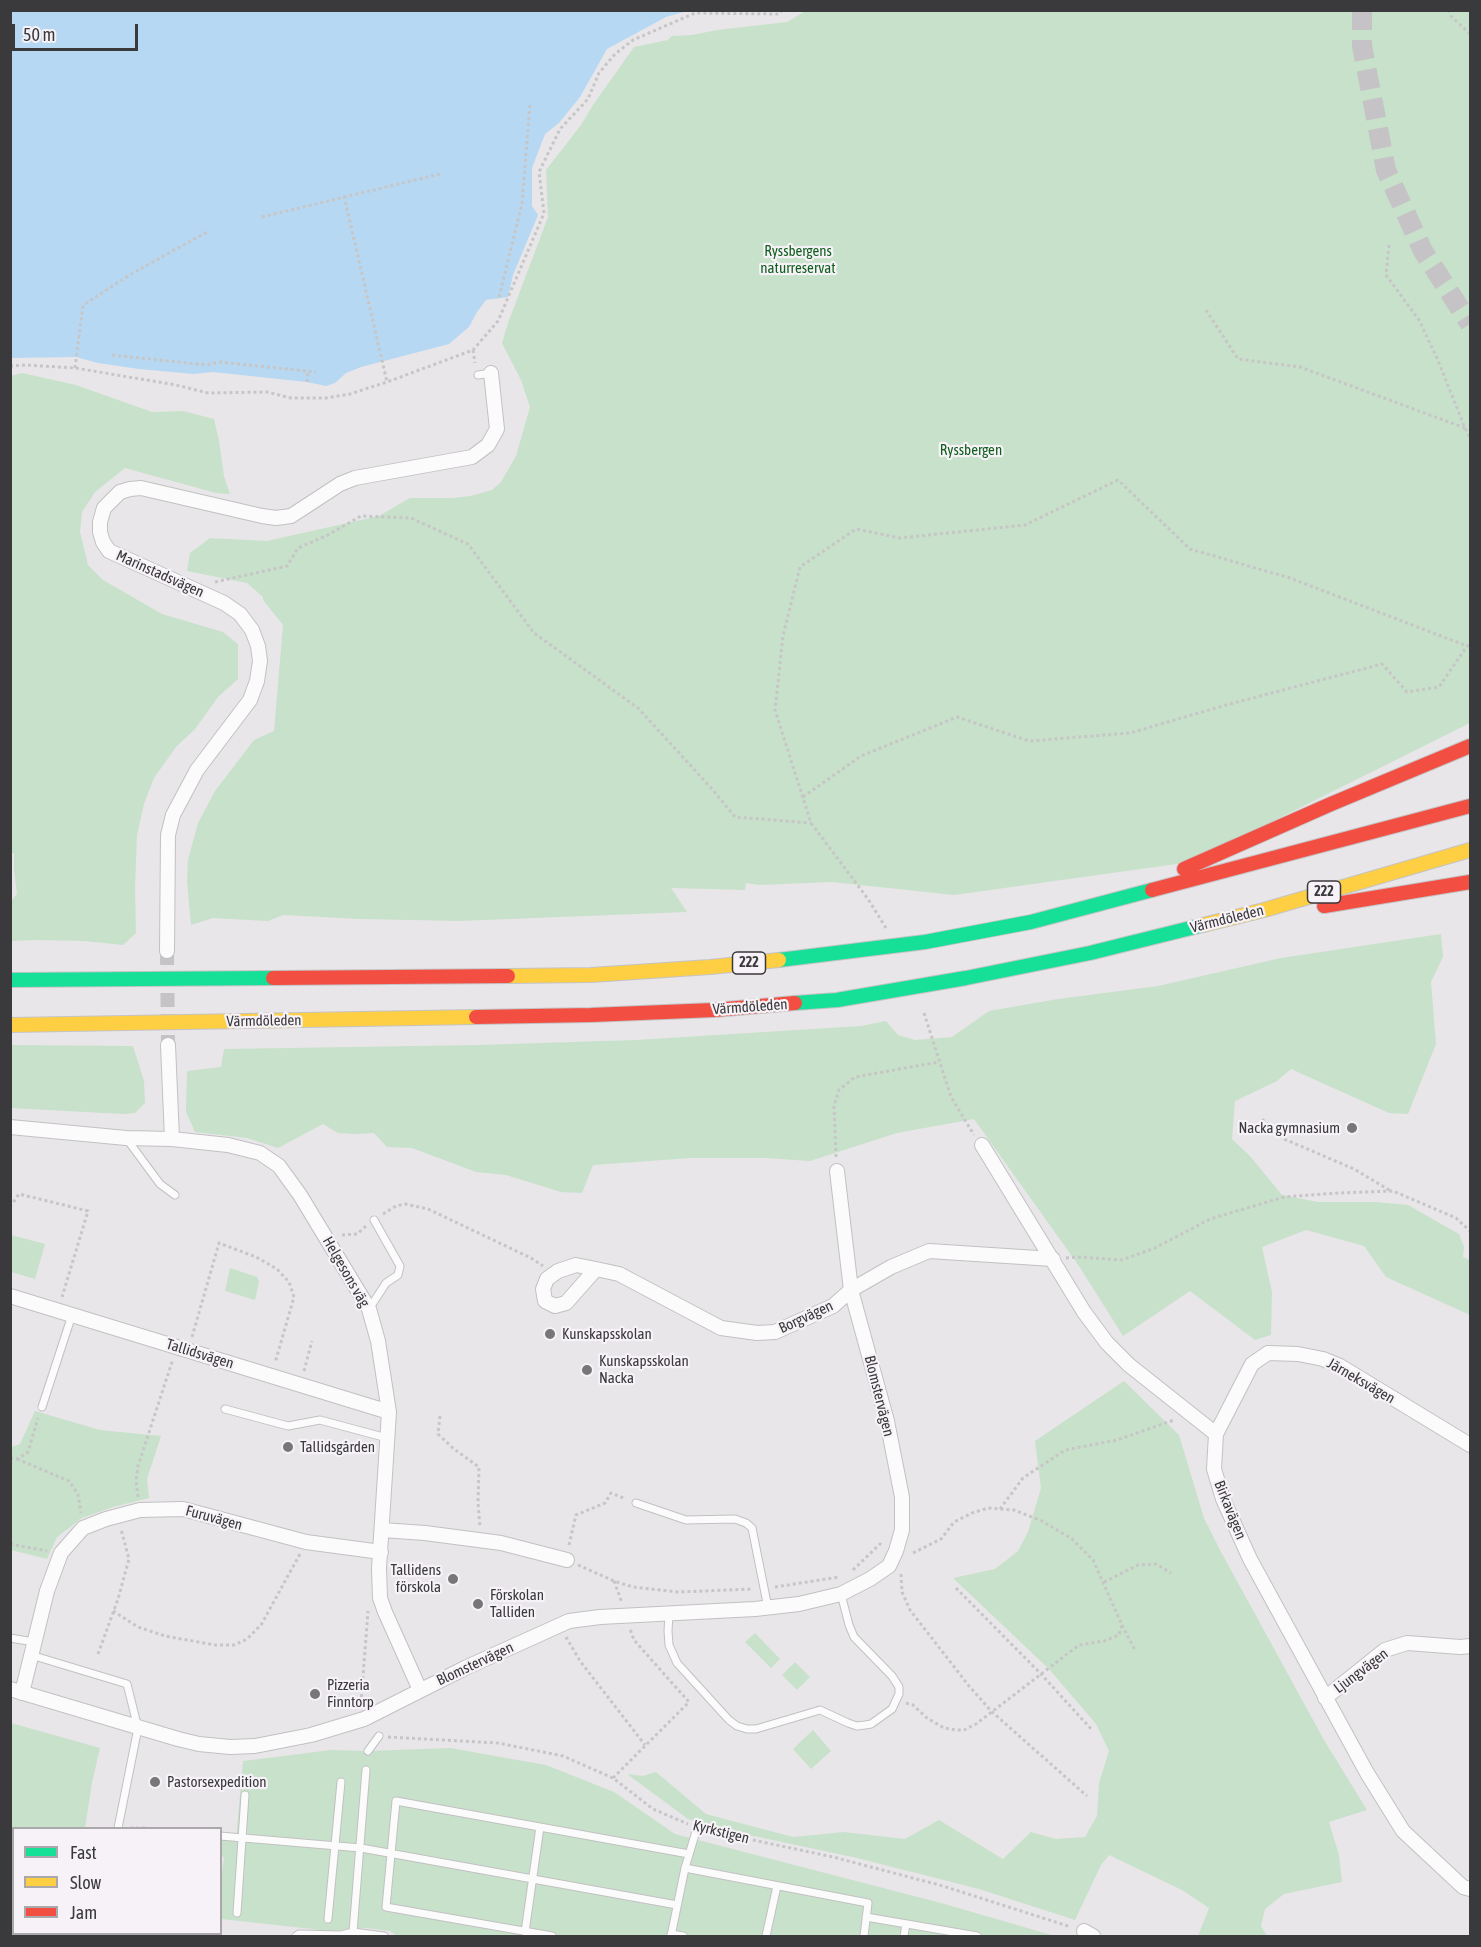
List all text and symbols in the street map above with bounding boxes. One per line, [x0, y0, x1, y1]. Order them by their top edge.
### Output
scale bar [15, 12, 141, 50]
text: 50 m [23, 24, 55, 45]
park label: Ryssbergens naturreservat [760, 242, 836, 277]
park label: Ryssbergen [940, 441, 1002, 459]
street label: Marinstadsvägen [113, 547, 207, 601]
road number: 222 [1308, 881, 1340, 903]
street label: Värmdöleden [1188, 901, 1266, 937]
road number: 222 [732, 952, 766, 974]
street label: Värmdöleden [712, 995, 788, 1019]
street label: Värmdöleden [226, 1011, 302, 1031]
place label: Nacka gymnasium [1239, 1119, 1340, 1137]
marker: Nacka gymnasium [1345, 1121, 1359, 1135]
street label: Helgesons väg [319, 1233, 373, 1311]
street label: Borgvägen [776, 1297, 836, 1337]
place label: Kunskapsskolan [562, 1325, 652, 1343]
marker: Kunskapsskolan [543, 1327, 557, 1341]
street label: Tallidsvägen [164, 1335, 236, 1373]
place label: Kunskapsskolan Nacka [599, 1352, 689, 1387]
street label: Blomstervägen [860, 1354, 898, 1438]
street label: Järneksvägen [1324, 1354, 1398, 1408]
marker: Kunskapsskolan Nacka [580, 1363, 594, 1377]
place label: Tallidsgården [300, 1438, 375, 1456]
marker: Tallidsgården [281, 1440, 295, 1454]
street label: Birkavägen [1210, 1478, 1250, 1542]
street label: Furuvägen [184, 1502, 244, 1534]
place label: Tallidens förskola [391, 1561, 441, 1596]
marker: Tallidens förskola [446, 1572, 460, 1586]
place label: Förskolan Talliden [490, 1586, 544, 1621]
marker: Förskolan Talliden [471, 1597, 485, 1611]
street label: Blomstervägen [434, 1638, 516, 1690]
street label: Ljungvägen [1330, 1645, 1392, 1697]
place label: Pizzeria Finntorp [327, 1676, 374, 1711]
marker: Pizzeria Finntorp [308, 1687, 322, 1701]
place label: Pastorsexpedition [167, 1773, 266, 1791]
marker: Pastorsexpedition [148, 1775, 162, 1789]
street label: Kyrkstigen [691, 1816, 751, 1848]
legend [12, 1827, 222, 1935]
text: Fast [70, 1842, 97, 1863]
text: Slow [70, 1872, 101, 1893]
text: Jam [70, 1902, 97, 1923]

